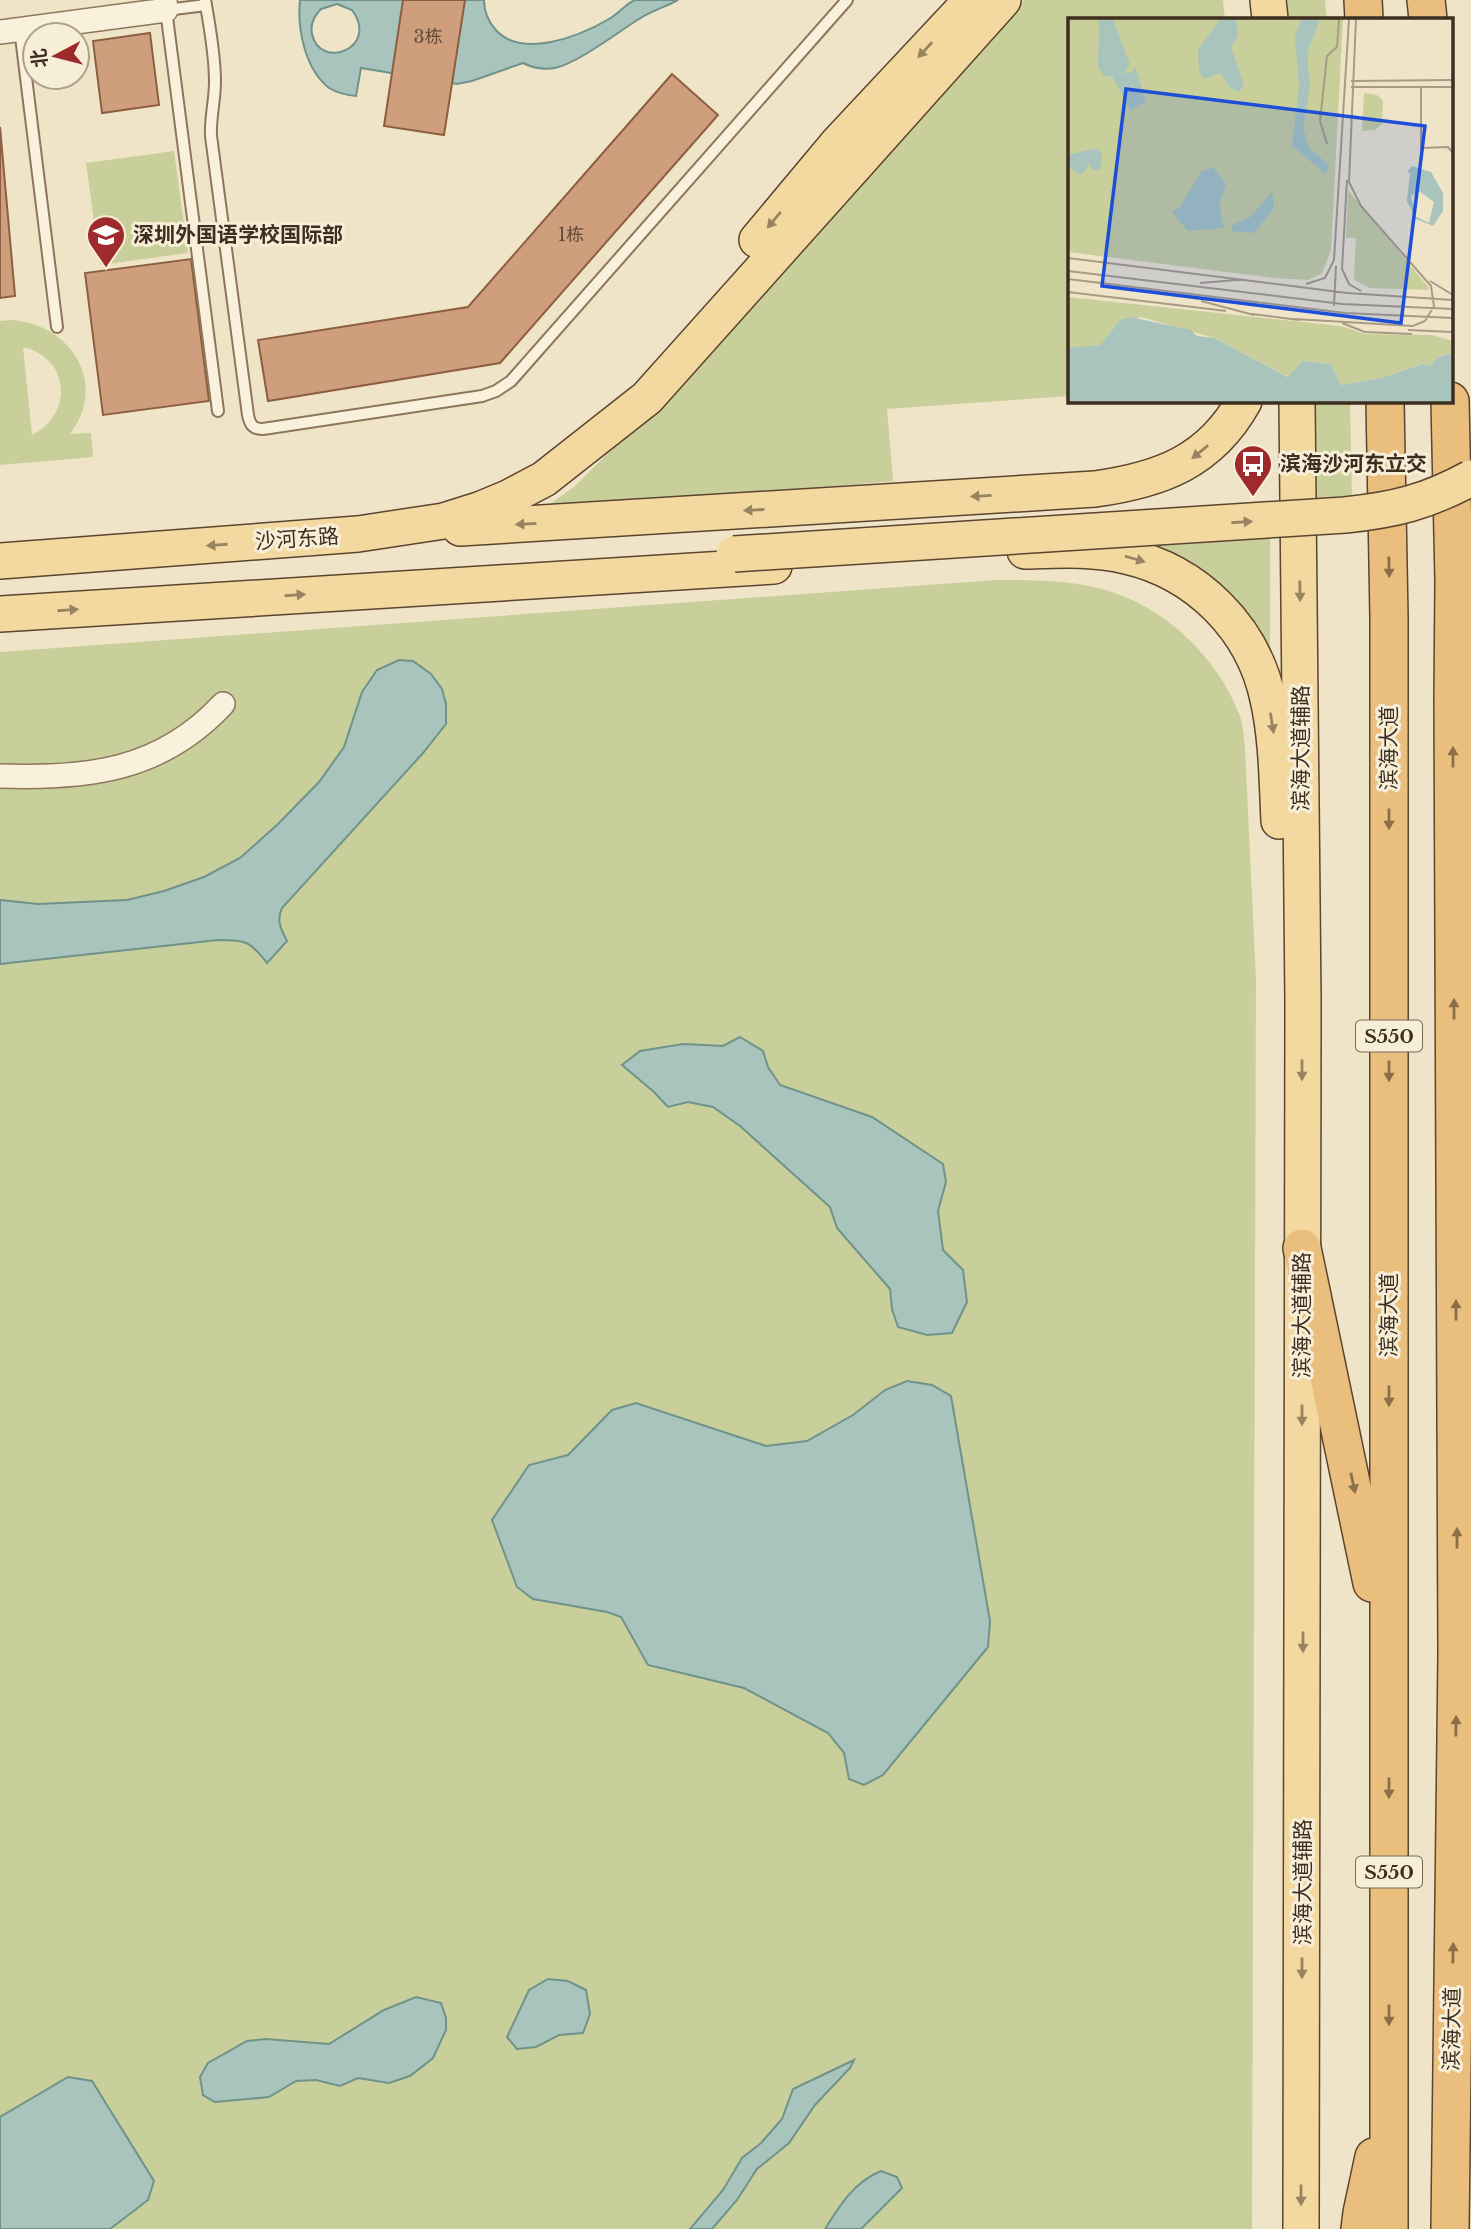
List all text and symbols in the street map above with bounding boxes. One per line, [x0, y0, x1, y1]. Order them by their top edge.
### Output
inset map [1068, 18, 1454, 402]
north arrow [21, 21, 91, 91]
house number: 3栋 [413, 26, 443, 48]
one-way arrow [917, 41, 933, 58]
text: 北 [27, 47, 52, 69]
one-way arrow [767, 212, 782, 229]
school or university icon: 深圳外国语学校国际部 [85, 214, 127, 269]
place label: 深圳外国语学校国际部 [133, 222, 343, 248]
house number: 1栋 [558, 224, 584, 246]
bus stop icon: 滨海沙河东立交 [1232, 443, 1274, 498]
one-way arrow [1191, 445, 1209, 460]
place label: 滨海沙河东立交 [1280, 451, 1427, 477]
one-way arrow [969, 491, 991, 502]
one-way arrow [742, 505, 764, 516]
one-way arrow [1231, 516, 1253, 527]
one-way arrow [515, 519, 537, 530]
street label: 沙河东路 [254, 523, 340, 555]
one-way arrow [206, 540, 228, 551]
one-way arrow [1125, 554, 1146, 564]
one-way arrow [1383, 556, 1394, 578]
one-way arrow [1294, 581, 1306, 603]
one-way arrow [284, 590, 306, 601]
one-way arrow [57, 604, 79, 615]
street label: 滨海大道辅路 [1288, 685, 1314, 811]
street label: 滨海大道 [1376, 706, 1402, 790]
one-way arrow [1267, 712, 1278, 734]
one-way arrow [1447, 746, 1459, 768]
one-way arrow [1383, 808, 1395, 830]
one-way arrow [1448, 998, 1460, 1020]
road number: S550 [1356, 1020, 1422, 1052]
one-way arrow [1296, 1059, 1308, 1081]
one-way arrow [1383, 1060, 1395, 1082]
street label: 滨海大道辅路 [1289, 1252, 1315, 1378]
street label: 滨海大道 [1376, 1273, 1402, 1357]
one-way arrow [1450, 1299, 1461, 1321]
one-way arrow [1383, 1386, 1395, 1408]
one-way arrow [1296, 1404, 1308, 1426]
one-way arrow [1347, 1472, 1358, 1494]
one-way arrow [1451, 1526, 1463, 1548]
one-way arrow [1297, 1631, 1309, 1653]
one-way arrow [1450, 1714, 1462, 1736]
one-way arrow [1383, 1777, 1395, 1799]
street label: 滨海大道辅路 [1290, 1819, 1316, 1945]
road number: S550 [1356, 1856, 1422, 1888]
one-way arrow [1447, 1942, 1459, 1964]
one-way arrow [1296, 1957, 1308, 1979]
street label: 滨海大道 [1438, 1987, 1466, 2071]
one-way arrow [1383, 2004, 1395, 2026]
one-way arrow [1296, 2184, 1307, 2206]

